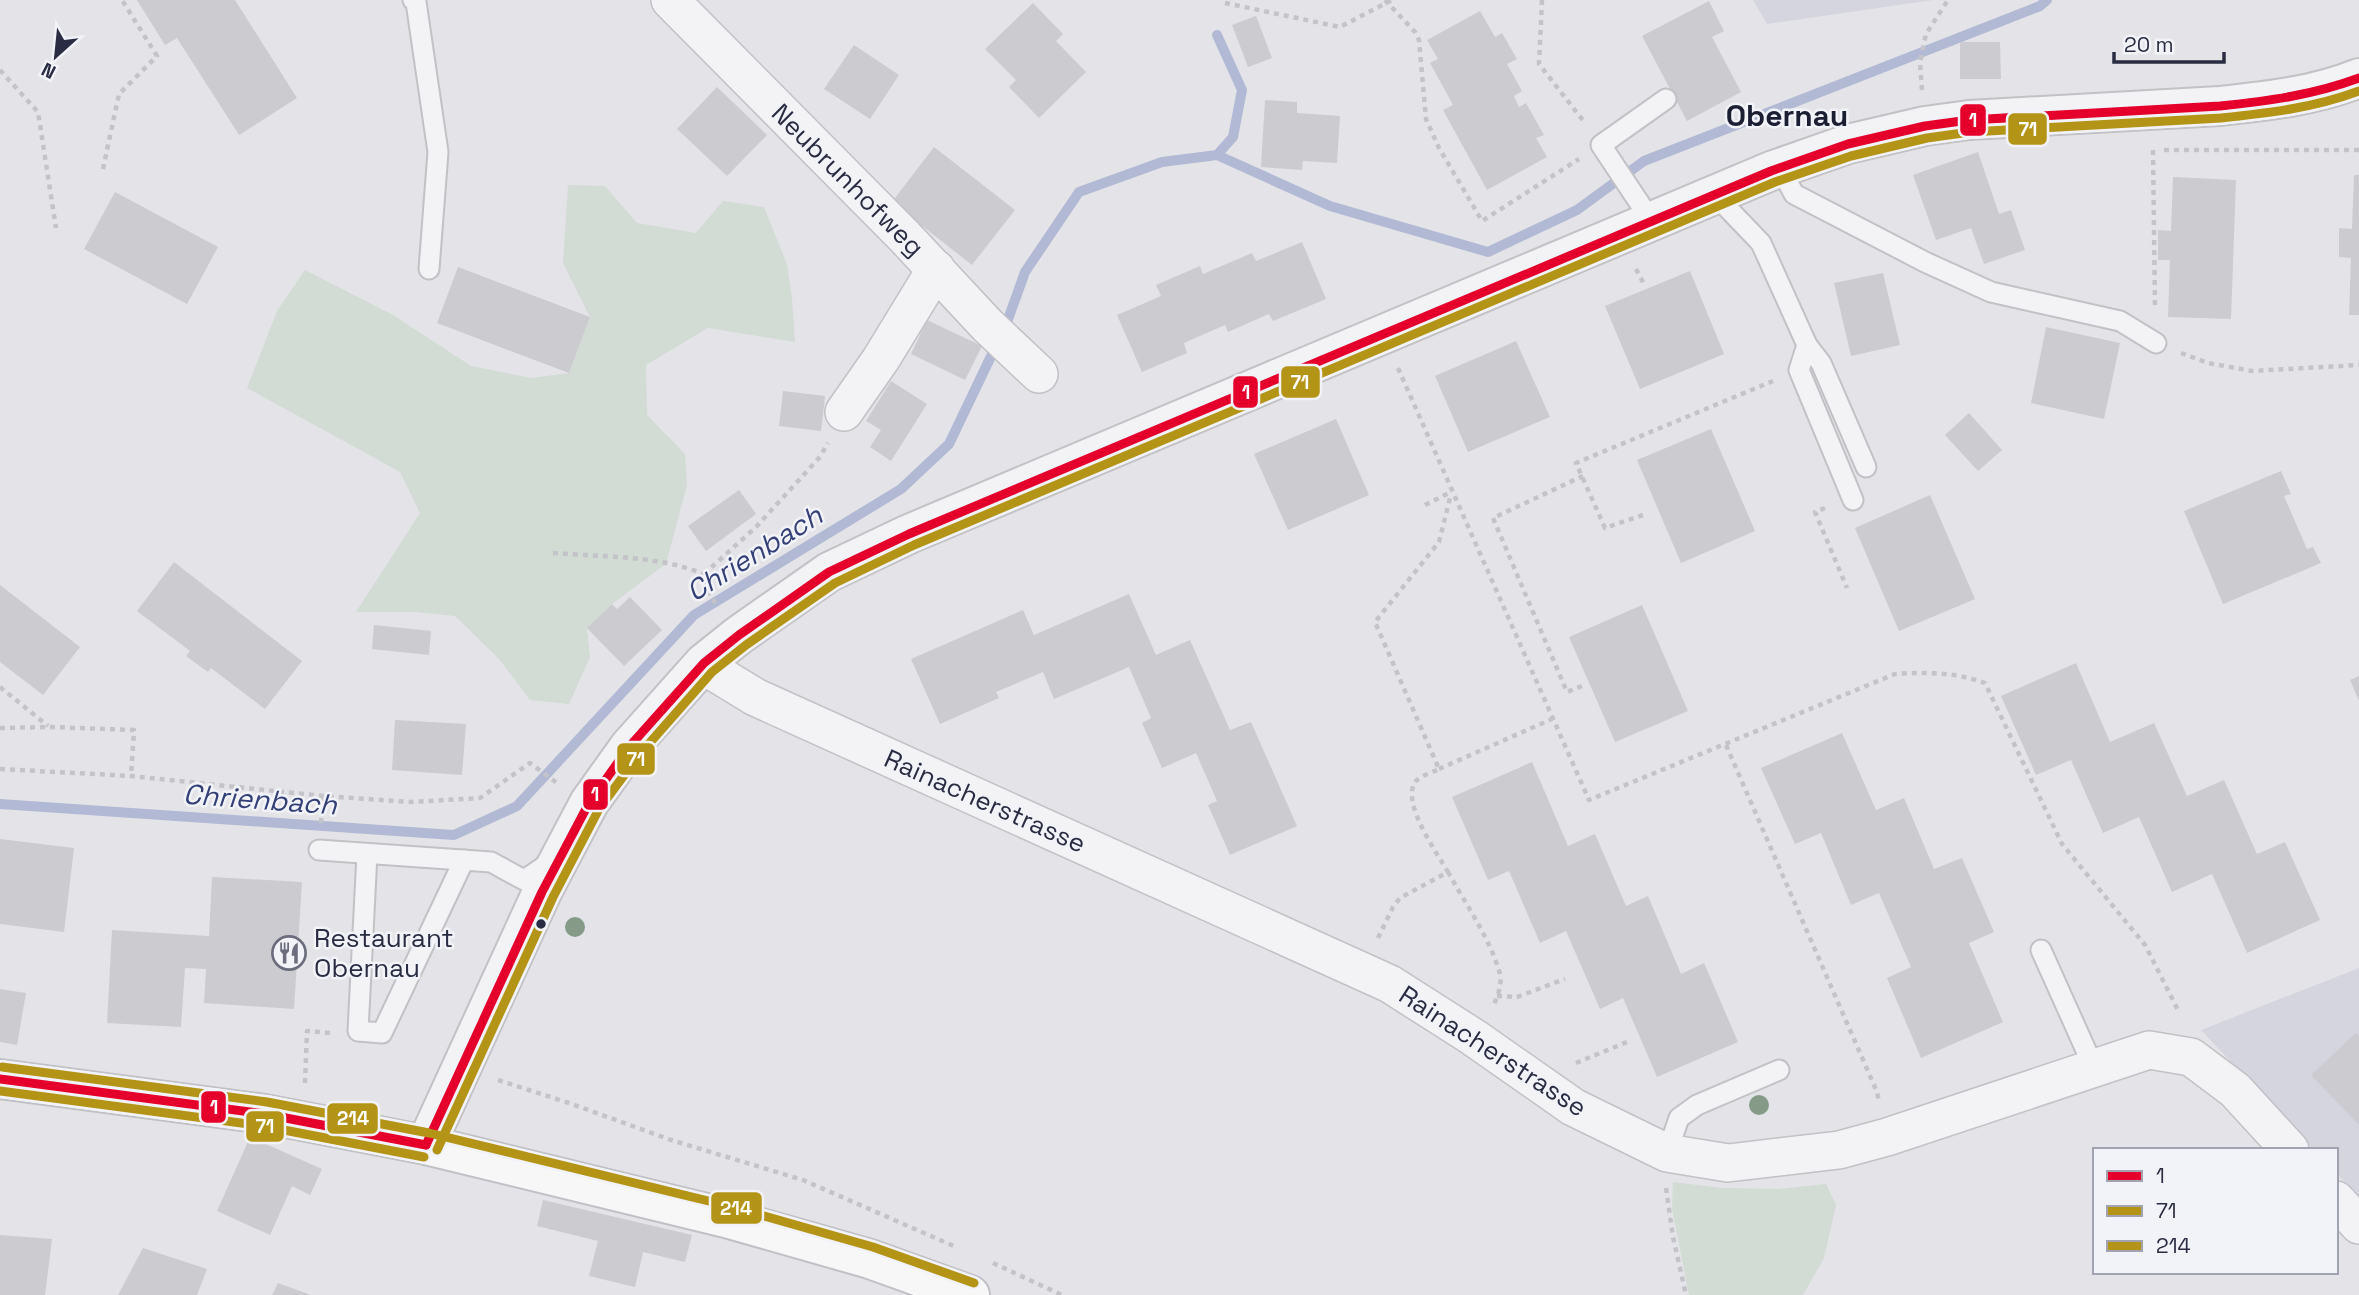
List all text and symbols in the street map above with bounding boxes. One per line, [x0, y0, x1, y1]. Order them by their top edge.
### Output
north arrow [21, 21, 91, 91]
scale bar [2114, 21, 2224, 65]
text: 20 m [2124, 31, 2174, 58]
text: N [37, 57, 60, 85]
street label: Neubrunhofweg [764, 96, 932, 264]
district label: Obernau [1726, 96, 1848, 135]
line badge: 1 [1959, 103, 1987, 137]
text: 1 [1969, 108, 1977, 133]
line badge: 71 [2007, 112, 2048, 146]
text: 71 [2019, 117, 2037, 142]
line badge: 71 [1280, 365, 1321, 399]
text: 71 [1291, 370, 1309, 395]
line badge: 1 [1232, 375, 1259, 409]
text: 1 [1242, 380, 1250, 405]
water label: Chrienbach [679, 497, 830, 609]
street label: Rainacherstrasse [879, 741, 1091, 861]
line badge: 71 [616, 742, 656, 776]
text: 71 [627, 747, 645, 772]
water label: Chrienbach [182, 776, 339, 822]
line badge: 1 [582, 778, 609, 811]
text: 1 [591, 782, 599, 807]
unlabelled marker [534, 917, 548, 931]
place label: Restaurant Obernau [314, 921, 453, 985]
restaurant icon: Restaurant Obernau [270, 934, 308, 972]
street label: Rainacherstrasse [1393, 978, 1593, 1124]
line badge: 1 [200, 1090, 227, 1124]
text: 1 [210, 1095, 218, 1120]
line badge: 214 [326, 1102, 379, 1135]
text: 214 [337, 1106, 369, 1131]
line badge: 71 [245, 1110, 285, 1143]
text: 71 [256, 1114, 274, 1139]
legend [2093, 1148, 2338, 1274]
text: 1 [2156, 1162, 2165, 1189]
line badge: 214 [710, 1191, 763, 1225]
text: 214 [720, 1196, 752, 1221]
text: 71 [2156, 1197, 2176, 1224]
text: 214 [2156, 1232, 2191, 1259]

